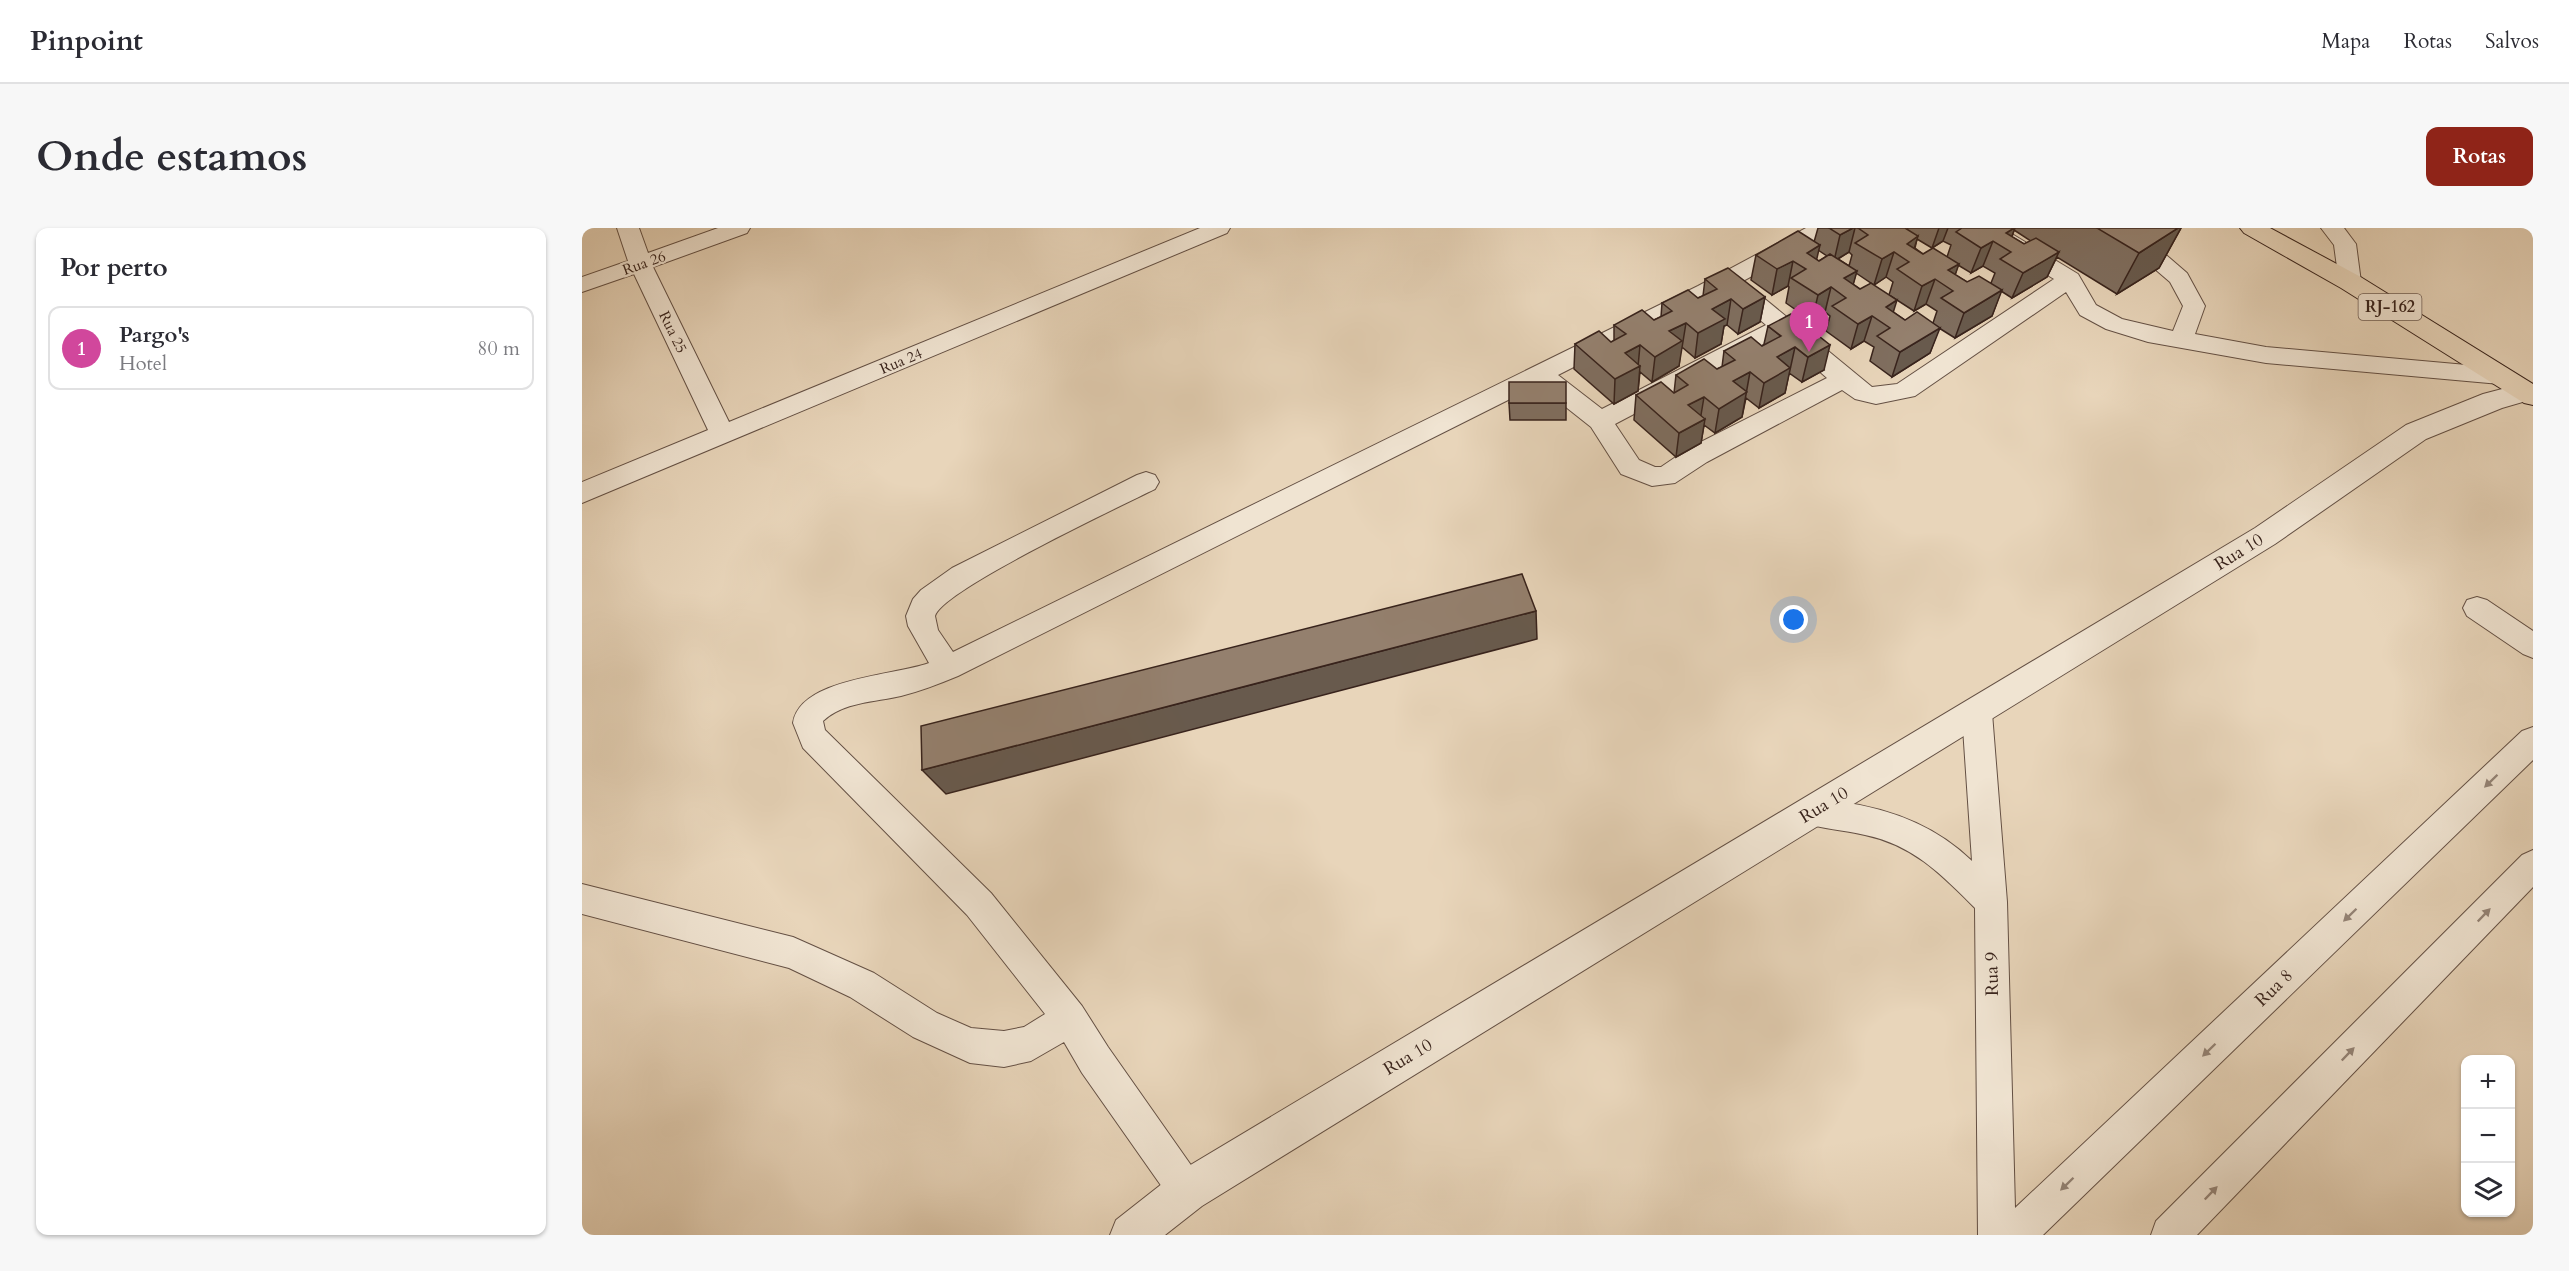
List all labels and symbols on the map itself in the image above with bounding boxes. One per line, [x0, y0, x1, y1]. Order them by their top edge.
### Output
street label: Rua 26 [620, 246, 669, 280]
road number: RJ-162 [2358, 294, 2422, 320]
pin: 1 [1790, 302, 1828, 352]
street label: Rua 25 [654, 308, 692, 356]
street label: Rua 24 [877, 343, 926, 379]
street label: Rua 10 [2210, 527, 2268, 577]
your location [1779, 605, 1808, 634]
one-way arrow [2484, 773, 2498, 787]
street label: Rua 10 [1795, 781, 1853, 829]
one-way arrow [2342, 908, 2357, 922]
one-way arrow [2477, 908, 2491, 922]
street label: Rua 9 [1979, 952, 2005, 996]
street label: Rua 8 [2249, 964, 2299, 1012]
street label: Rua 10 [1379, 1033, 1437, 1081]
one-way arrow [2201, 1043, 2216, 1057]
one-way arrow [2340, 1047, 2354, 1061]
one-way arrow [2061, 1177, 2075, 1191]
one-way arrow [2204, 1187, 2218, 1201]

